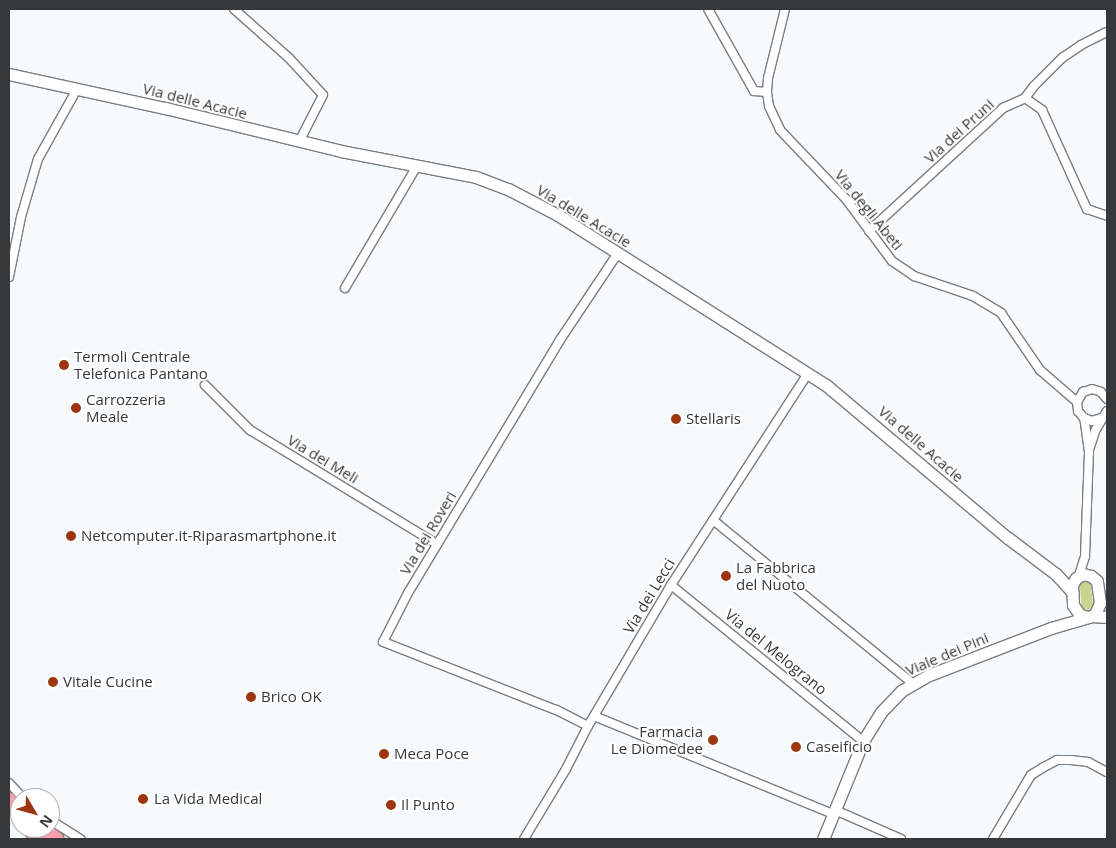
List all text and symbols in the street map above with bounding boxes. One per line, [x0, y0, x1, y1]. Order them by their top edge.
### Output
street label: Via delle Acacie [141, 79, 249, 123]
street label: Via dei Pruni [920, 95, 998, 167]
street label: Via degli Abeti [831, 166, 907, 254]
street label: Via delle Acacie [534, 181, 634, 251]
place label: Termoli Centrale Telefonica Pantano [74, 347, 208, 382]
marker: Termoli Centrale Telefonica Pantano [58, 359, 70, 371]
place label: Carrozzeria Meale [86, 390, 166, 425]
marker: Carrozzeria Meale [70, 402, 82, 414]
street label: Via delle Acacie [875, 402, 967, 486]
place label: Stellaris [686, 410, 741, 428]
marker: Stellaris [670, 413, 682, 425]
street label: Via dei Meli [284, 431, 362, 487]
street label: Via dei Roveri [396, 488, 460, 578]
place label: Netcomputer.it-Riparasmartphone.it [81, 527, 336, 545]
marker: Netcomputer.it-Riparasmartphone.it [65, 530, 77, 542]
street label: Via dei Lecci [619, 555, 679, 637]
place label: La Fabbrica del Nuoto [736, 558, 816, 593]
marker: La Fabbrica del Nuoto [720, 570, 732, 582]
street label: Via del Melograno [721, 605, 831, 699]
street label: Viale dei Pini [903, 628, 991, 680]
place label: Vitale Cucine [63, 673, 153, 691]
marker: Vitale Cucine [47, 676, 59, 688]
place label: Brico OK [261, 688, 322, 706]
marker: Brico OK [245, 691, 257, 703]
place label: Farmacia Le Diomedee [611, 722, 703, 757]
marker: Farmacia Le Diomedee [707, 734, 719, 746]
place label: Caseificio [806, 738, 872, 756]
marker: Caseificio [790, 741, 802, 753]
place label: Meca Poce [394, 745, 469, 763]
marker: Meca Poce [378, 748, 390, 760]
north arrow [10, 788, 60, 838]
place label: La Vida Medical [154, 790, 262, 808]
marker: La Vida Medical [136, 792, 150, 806]
place label: Il Punto [401, 796, 455, 814]
marker: Il Punto [385, 799, 397, 811]
text: N [36, 811, 58, 832]

